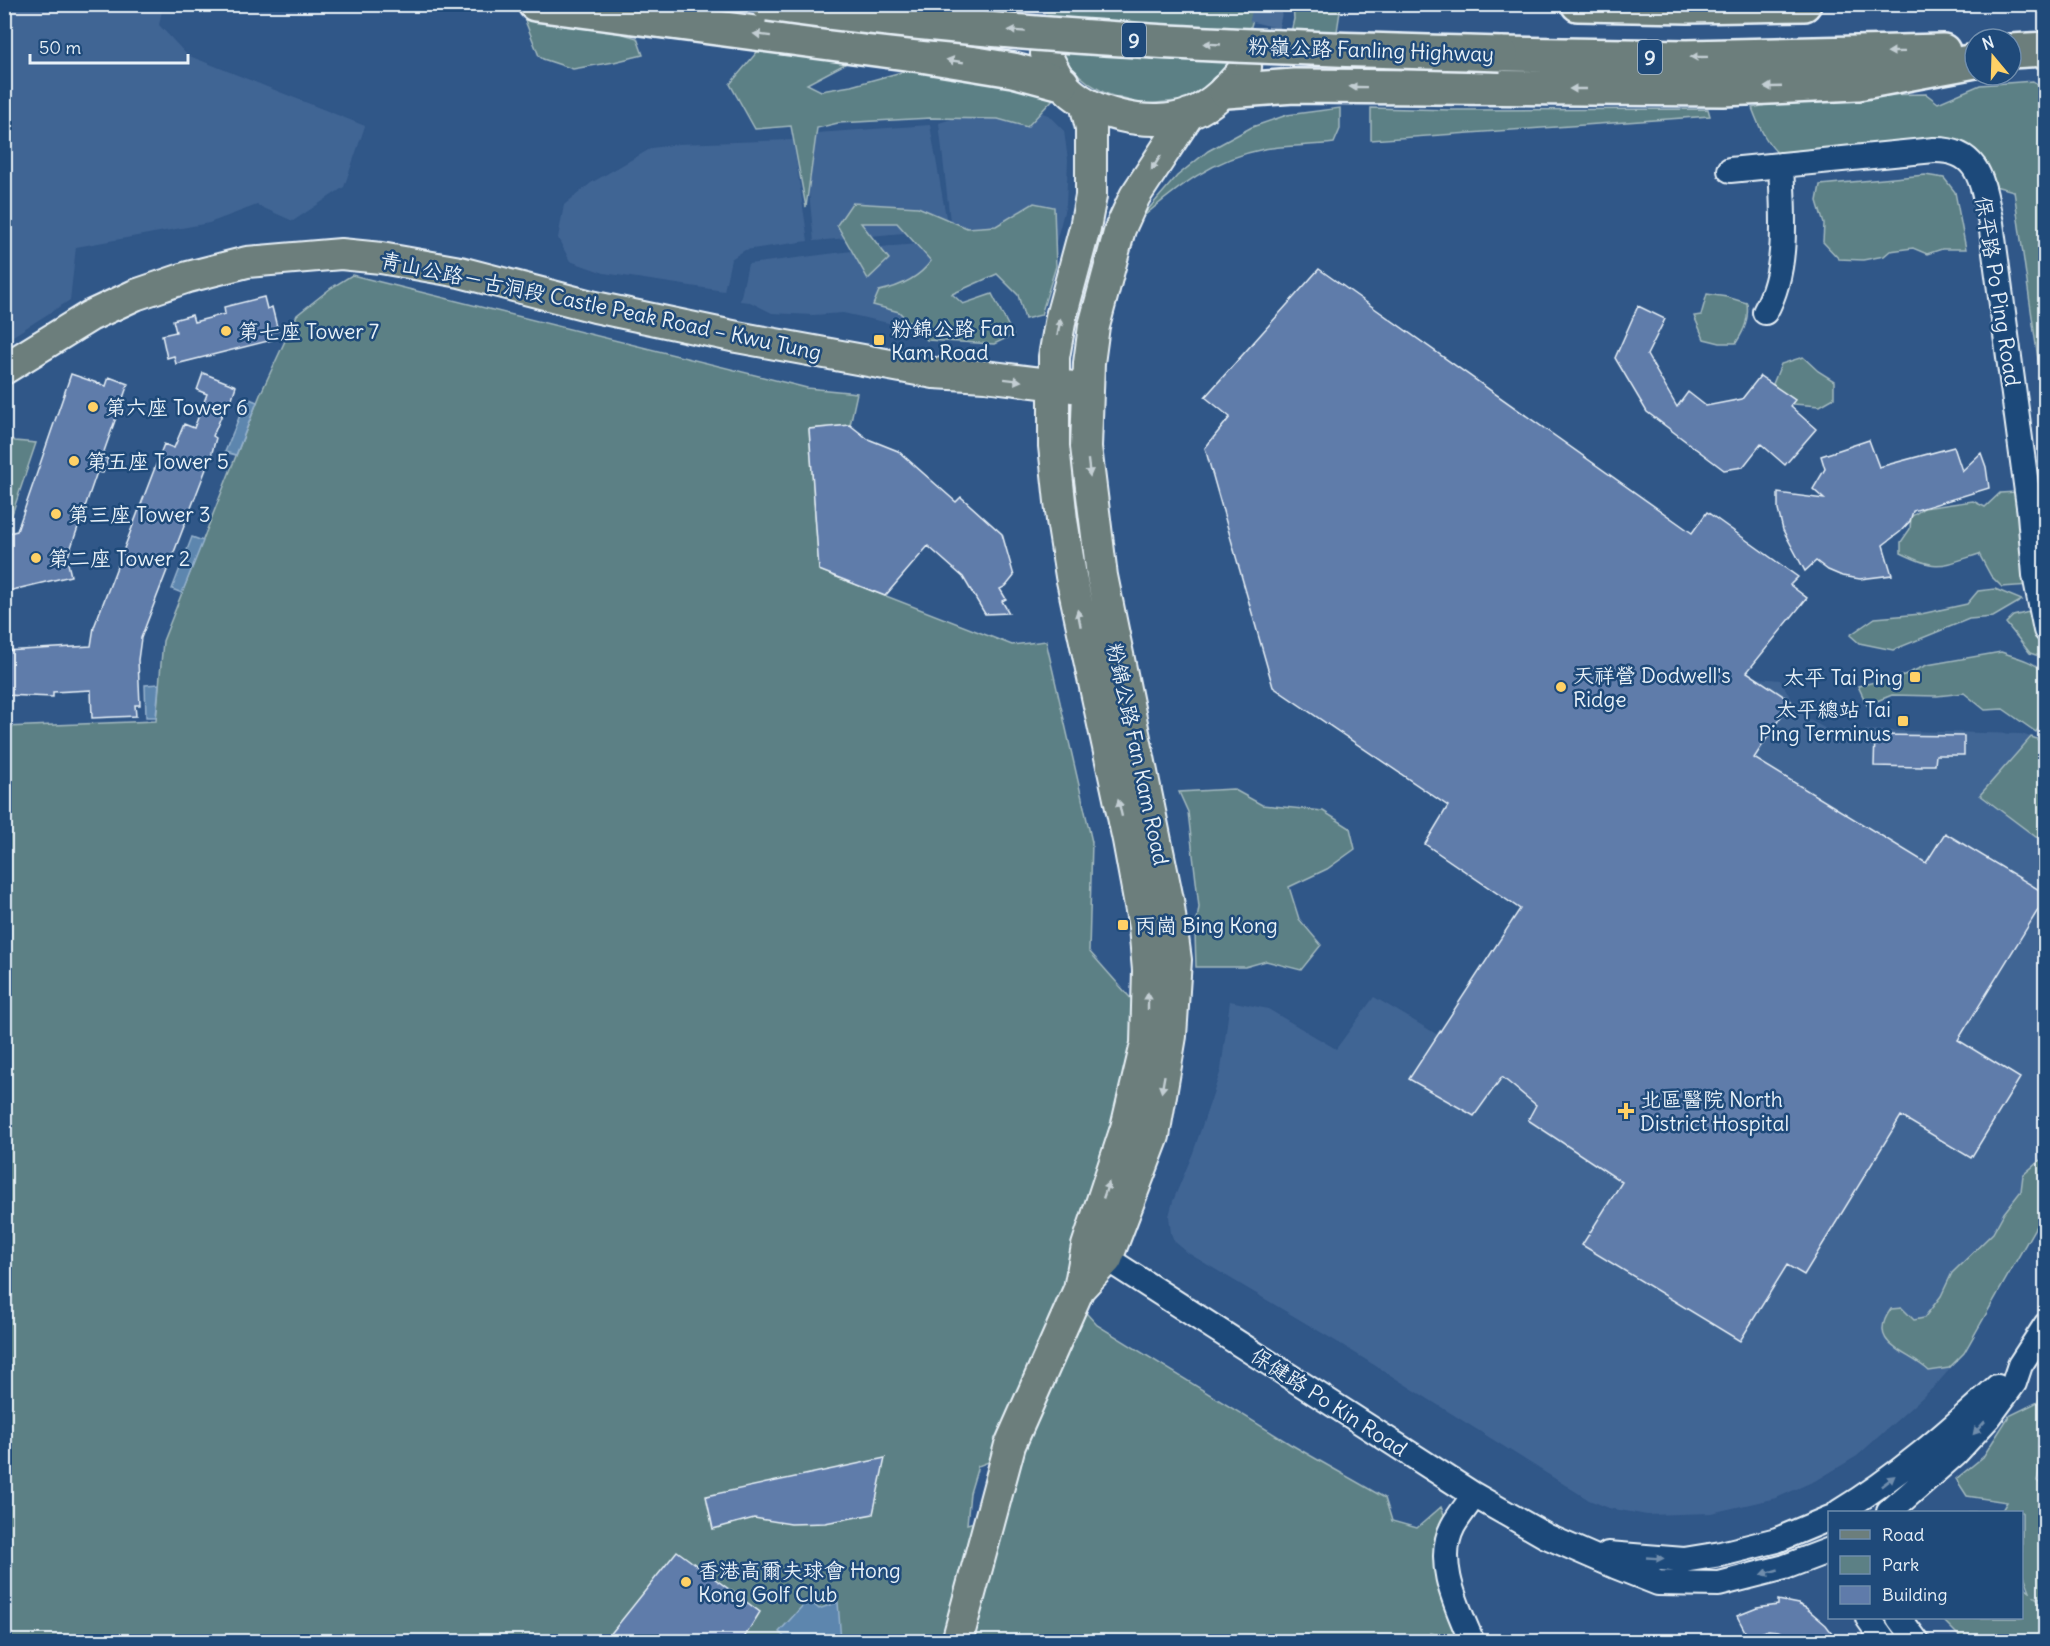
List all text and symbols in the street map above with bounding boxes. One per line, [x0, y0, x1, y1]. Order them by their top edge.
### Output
road number: 9 [1122, 23, 1146, 57]
one-way arrow [1008, 26, 1027, 36]
scale bar [30, 27, 188, 65]
north arrow [1963, 27, 2023, 87]
one-way arrow [752, 30, 771, 40]
street label: 粉嶺公路 Fanling Highway [1248, 32, 1494, 68]
text: N [1980, 32, 1997, 54]
text: 50 m [39, 36, 81, 59]
one-way arrow [1202, 40, 1221, 49]
road number: 9 [1638, 40, 1662, 74]
one-way arrow [1886, 47, 1905, 57]
one-way arrow [1689, 52, 1708, 62]
one-way arrow [945, 56, 964, 65]
one-way arrow [1348, 82, 1367, 92]
one-way arrow [1764, 83, 1783, 92]
one-way arrow [1569, 84, 1588, 94]
one-way arrow [1151, 155, 1162, 171]
street label: 保平路 Po Ping Road [1970, 194, 2026, 388]
street label: 青山公路－古洞段 Castle Peak Road – Kwu Tung [378, 246, 824, 366]
place label: 粉錦公路 Fan Kam Road [891, 315, 1015, 366]
one-way arrow [1055, 317, 1064, 336]
place label: 第七座 Tower 7 [238, 318, 379, 345]
marker: 第七座 Tower 7 [219, 324, 233, 338]
marker: 粉錦公路 Fan Kam Road [872, 333, 886, 347]
one-way arrow [1004, 375, 1023, 384]
place label: 第六座 Tower 6 [105, 394, 248, 421]
marker: 第六座 Tower 6 [86, 400, 100, 414]
place label: 第五座 Tower 5 [86, 448, 229, 475]
marker: 第五座 Tower 5 [67, 454, 81, 468]
one-way arrow [1084, 459, 1094, 478]
place label: 第三座 Tower 3 [68, 501, 211, 528]
marker: 第三座 Tower 3 [49, 507, 63, 521]
place label: 第二座 Tower 2 [48, 545, 190, 572]
marker: 第二座 Tower 2 [29, 551, 43, 565]
one-way arrow [1074, 608, 1083, 627]
street label: 粉錦公路 Fan Kam Road [1101, 640, 1175, 868]
place label: 天祥營 Dodwell's Ridge [1573, 662, 1731, 713]
place label: 太平 Tai Ping [1783, 664, 1903, 691]
marker: 太平 Tai Ping [1908, 670, 1922, 684]
marker: 天祥營 Dodwell's Ridge [1554, 680, 1568, 694]
place label: 太平總站 Tai Ping Terminus [1758, 696, 1891, 747]
marker: 太平總站 Tai Ping Terminus [1896, 714, 1910, 728]
one-way arrow [1115, 799, 1125, 817]
place label: 丙崗 Bing Kong [1135, 912, 1278, 939]
marker: 丙崗 Bing Kong [1116, 918, 1130, 932]
one-way arrow [1143, 991, 1153, 1010]
one-way arrow [1158, 1074, 1167, 1093]
place label: 北區醫院 North District Hospital [1640, 1086, 1789, 1137]
marker: 北區醫院 North District Hospital [1617, 1102, 1635, 1120]
one-way arrow [1102, 1181, 1111, 1199]
street label: 保健路 Po Kin Road [1246, 1341, 1412, 1463]
one-way arrow [1973, 1420, 1986, 1435]
one-way arrow [1880, 1475, 1895, 1487]
legend [1828, 1511, 2023, 1619]
text: Road [1882, 1523, 1925, 1546]
text: Park [1882, 1553, 1919, 1576]
one-way arrow [1646, 1554, 1665, 1563]
place label: 香港高爾夫球會 Hong Kong Golf Club [698, 1557, 901, 1608]
one-way arrow [1761, 1567, 1779, 1577]
marker: 香港高爾夫球會 Hong Kong Golf Club [679, 1575, 693, 1589]
text: Building [1882, 1583, 1947, 1606]

